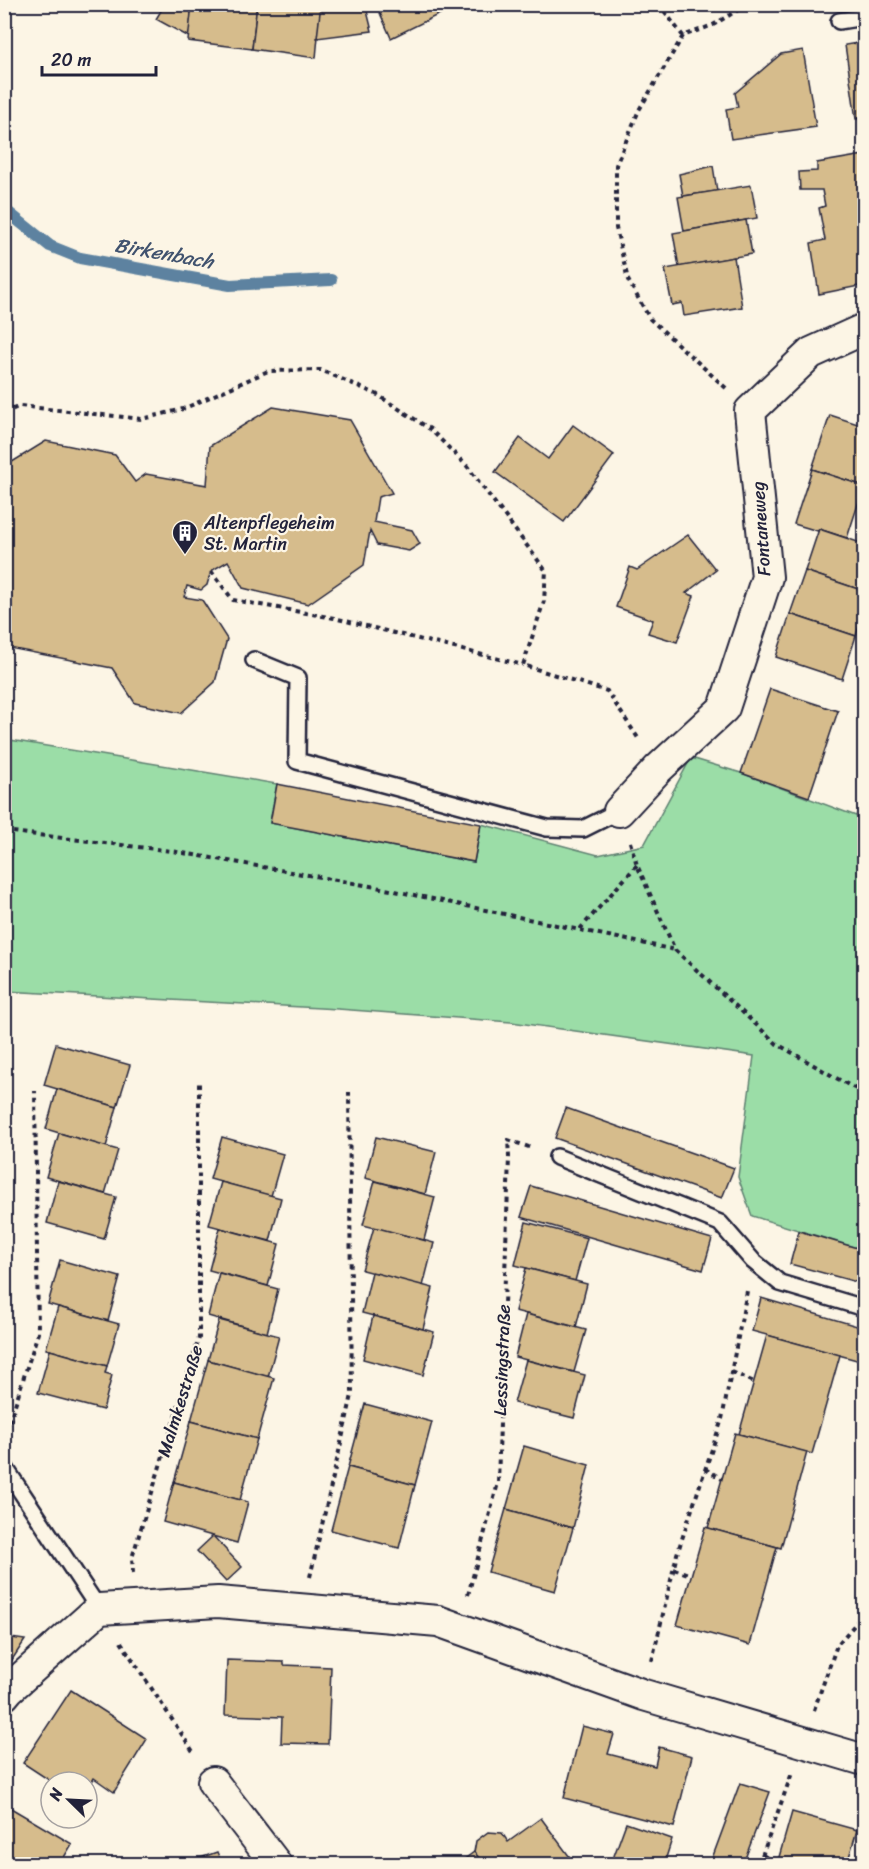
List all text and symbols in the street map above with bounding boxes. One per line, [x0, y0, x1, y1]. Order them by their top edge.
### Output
scale bar [42, 39, 156, 77]
text: 20 m [51, 44, 91, 76]
water label: Birkenbach [112, 228, 217, 280]
street label: Fontaneweg [742, 481, 780, 577]
place label: Altenpflegeheim St. Martin [203, 507, 335, 560]
building icon: Altenpflegeheim St. Martin [170, 518, 200, 556]
street label: Lessingstraße [484, 1304, 520, 1416]
street label: Malmkestraße [148, 1341, 212, 1461]
north arrow [39, 1770, 99, 1830]
text: N [40, 1782, 72, 1806]

